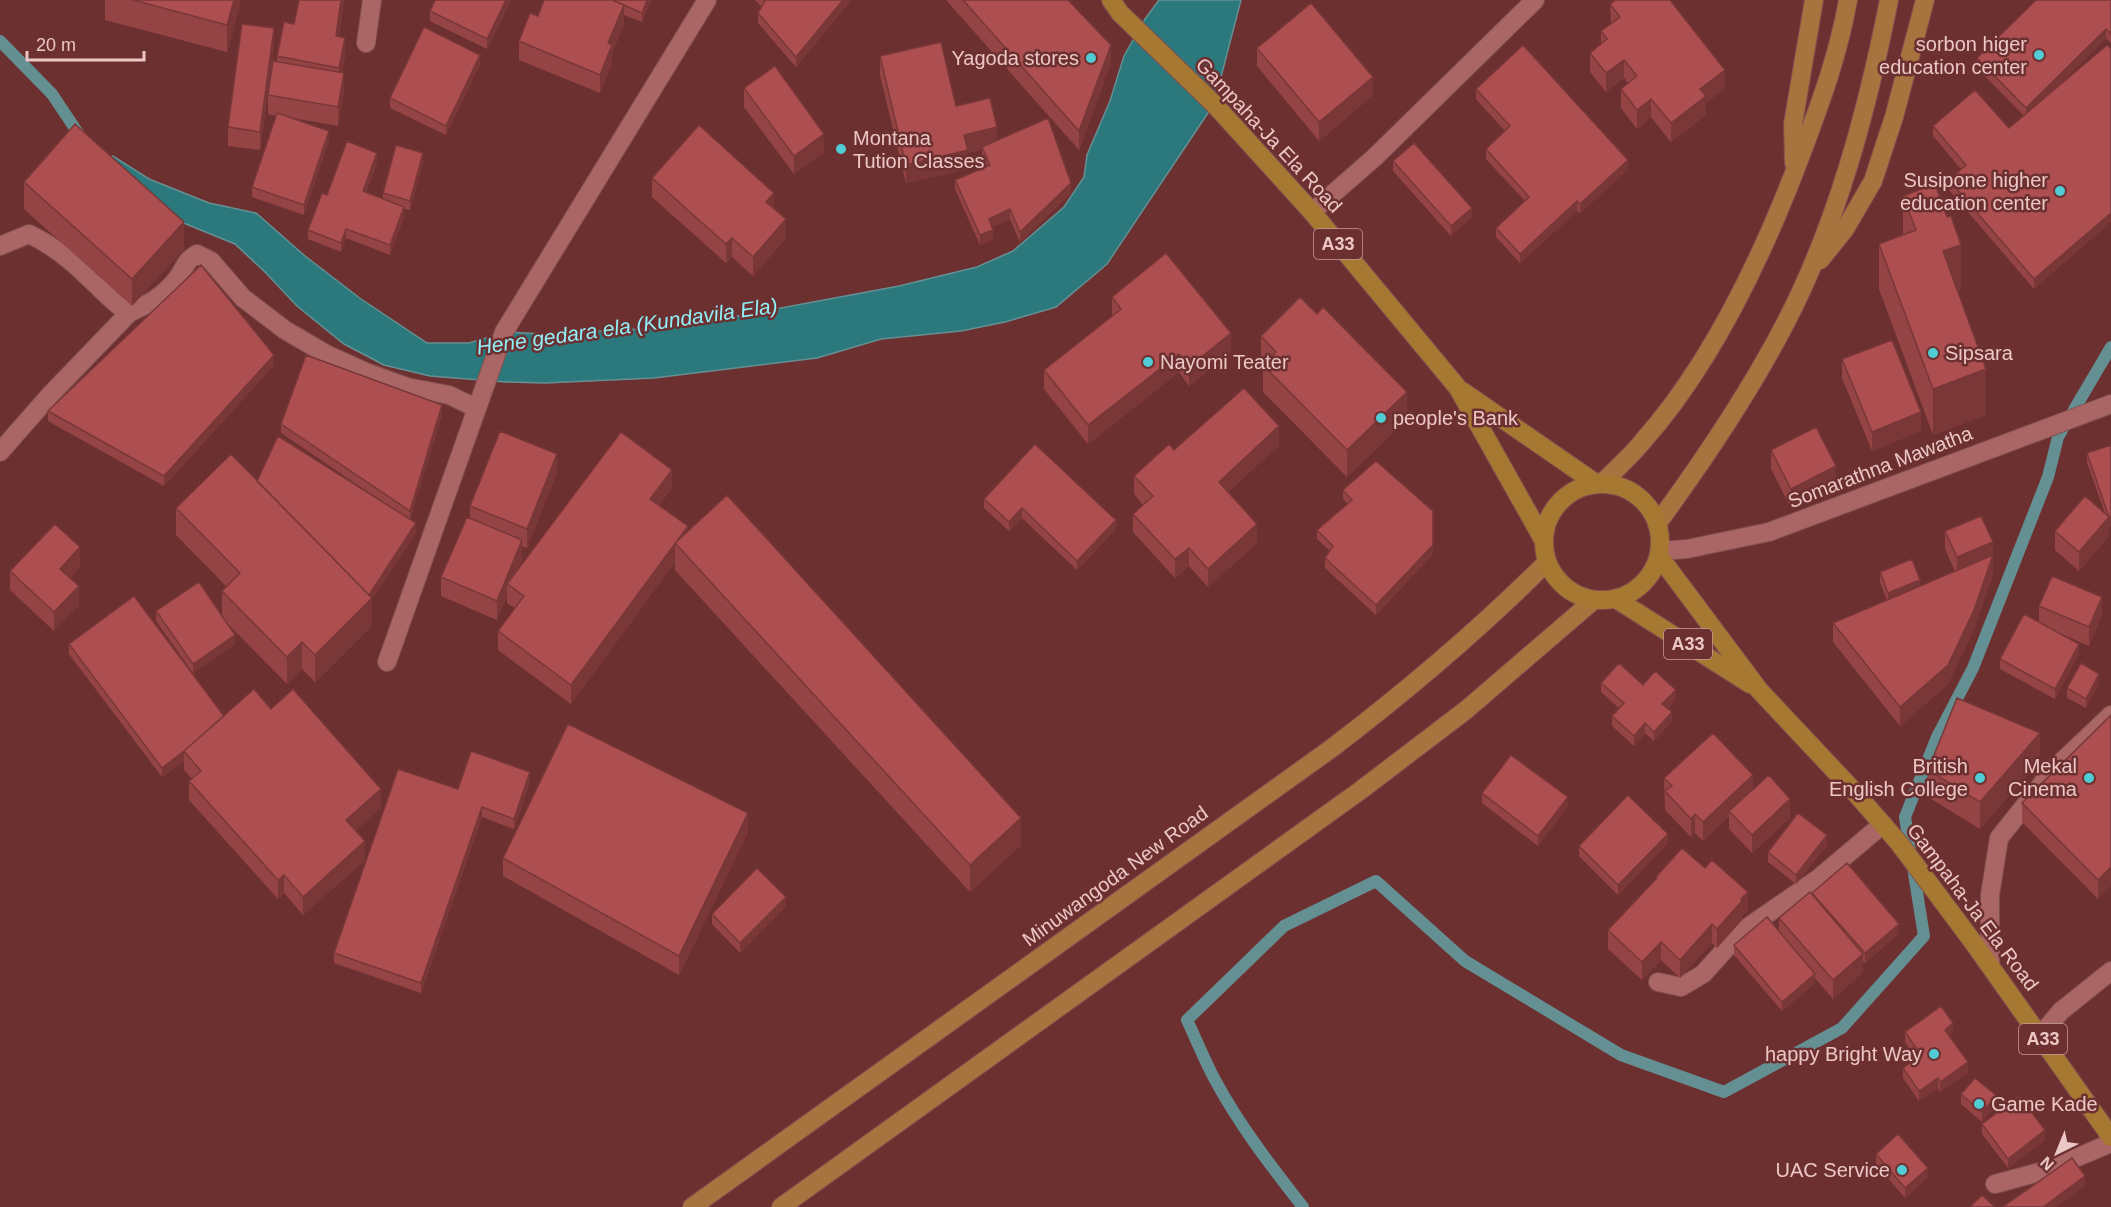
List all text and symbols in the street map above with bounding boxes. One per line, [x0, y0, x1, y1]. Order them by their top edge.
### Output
scale bar [27, 24, 144, 62]
place label: sorbon higer education center [1879, 33, 2027, 78]
text: 20 m [36, 35, 76, 55]
place label: Yagoda stores [952, 47, 1079, 69]
marker: sorbon higer education center [2032, 48, 2046, 62]
marker: Yagoda stores [1084, 51, 1098, 65]
street label: Gampaha-Ja Ela Road [1192, 53, 1346, 217]
place label: Montana Tution Classes [853, 127, 985, 172]
marker: Montana Tution Classes [834, 142, 848, 156]
place label: Susipone higher education center [1900, 169, 2048, 214]
marker: Susipone higher education center [2053, 184, 2067, 198]
road number: A33 [1314, 229, 1362, 259]
water label: Hene gedara ela (Kundavila Ela) [475, 293, 779, 359]
place label: Sipsara [1945, 342, 2014, 364]
marker: Sipsara [1926, 346, 1940, 360]
place label: Nayomi Teater [1160, 351, 1289, 373]
marker: Nayomi Teater [1141, 355, 1155, 369]
place label: people's Bank [1393, 407, 1519, 429]
marker: people's Bank [1374, 411, 1388, 425]
street label: Somarathna Mawatha [1785, 421, 1976, 512]
road number: A33 [1664, 629, 1712, 659]
place label: British English College [1829, 755, 1968, 800]
place label: Mekal Cinema [2008, 755, 2078, 800]
marker: British English College [1973, 771, 1987, 785]
marker: Mekal Cinema [2082, 771, 2096, 785]
street label: Minuwangoda New Road [1018, 801, 1212, 951]
street label: Gampaha-Ja Ela Road [1903, 819, 2043, 995]
road number: A33 [2019, 1024, 2067, 1054]
place label: happy Bright Way [1765, 1043, 1922, 1065]
marker: happy Bright Way [1927, 1047, 1941, 1061]
place label: Game Kade [1991, 1093, 2098, 1115]
marker: Game Kade [1972, 1097, 1986, 1111]
north arrow [2027, 1123, 2087, 1183]
text: N [2037, 1153, 2057, 1174]
place label: UAC Service [1776, 1159, 1890, 1181]
marker: UAC Service [1895, 1163, 1909, 1177]

